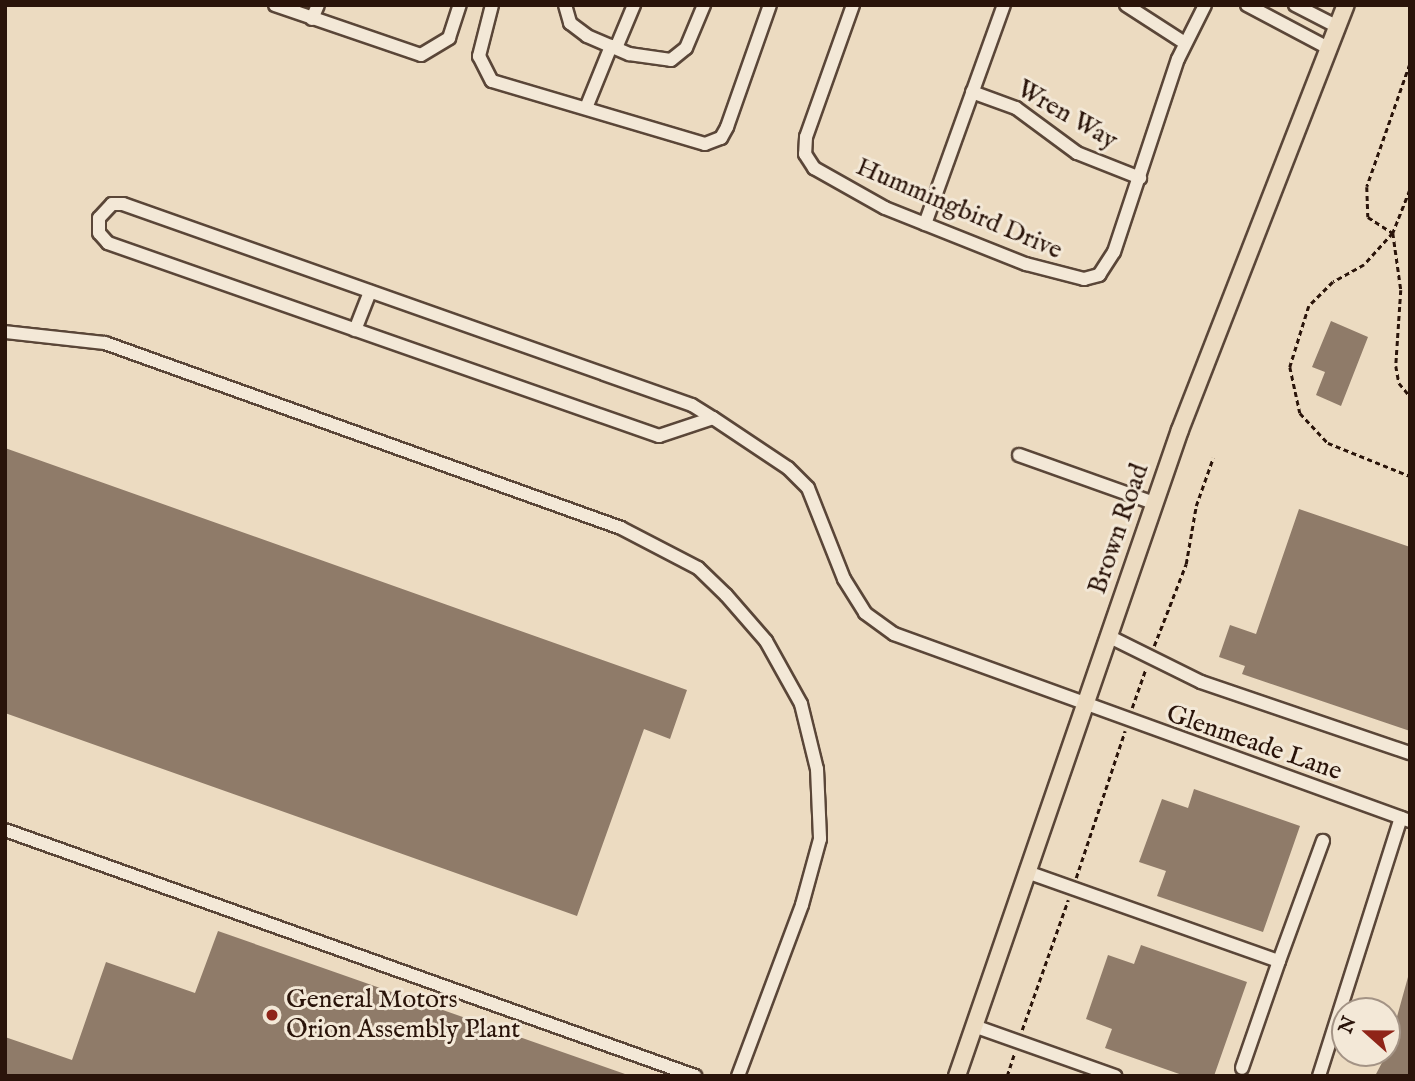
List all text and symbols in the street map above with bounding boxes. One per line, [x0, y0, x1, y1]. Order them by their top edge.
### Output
street label: Wren Way [1011, 74, 1123, 156]
street label: Hummingbird Drive [851, 151, 1067, 267]
street label: Brown Road [1082, 460, 1156, 598]
street label: Glenmeade Lane [1162, 698, 1346, 788]
place label: General Motors Orion Assembly Plant [286, 984, 520, 1046]
north arrow [1331, 997, 1401, 1067]
marker: General Motors Orion Assembly Plant [264, 1007, 280, 1023]
text: N [1334, 1013, 1362, 1037]

